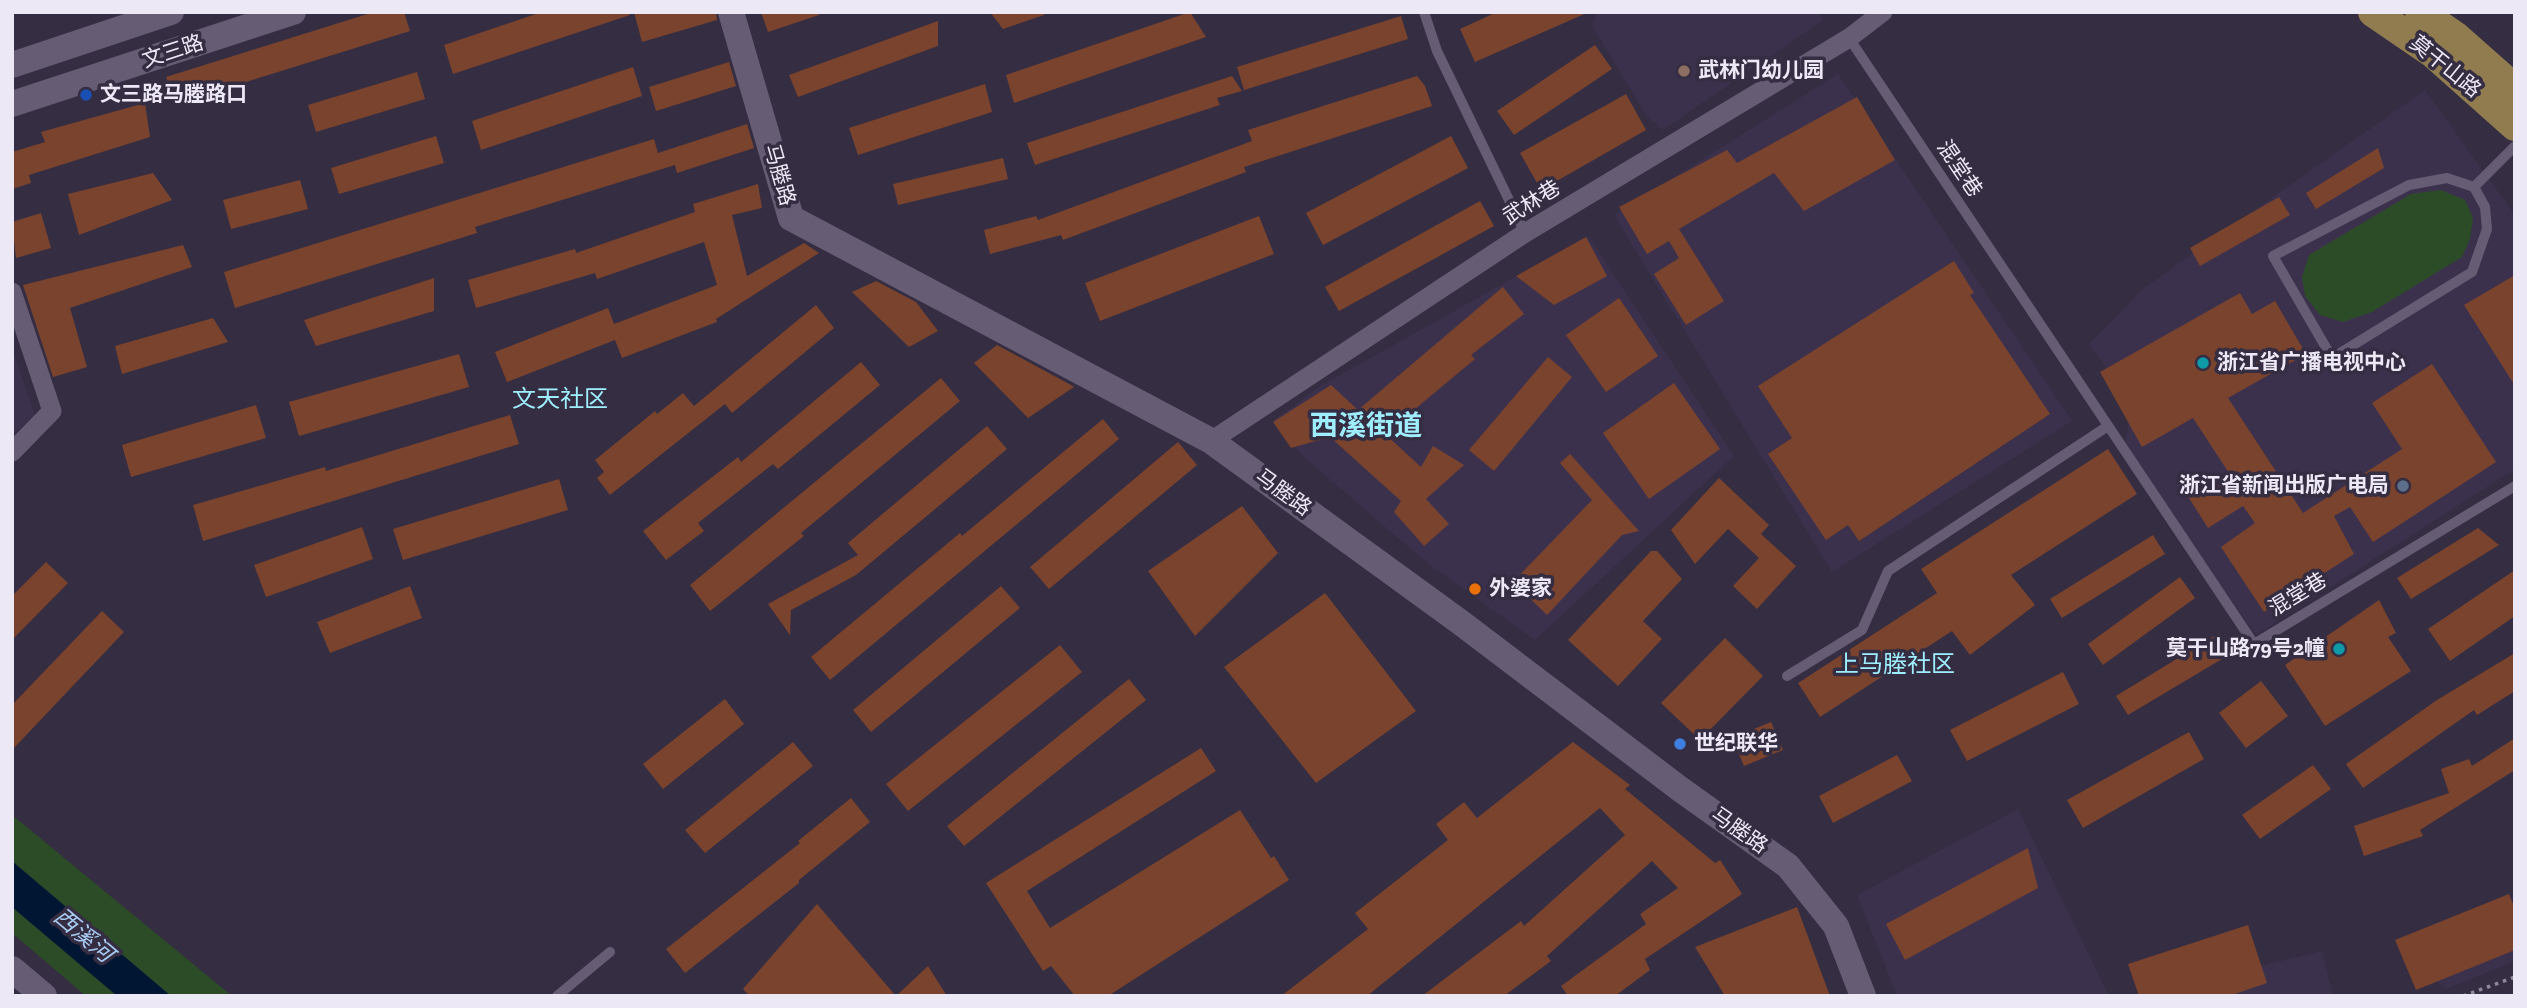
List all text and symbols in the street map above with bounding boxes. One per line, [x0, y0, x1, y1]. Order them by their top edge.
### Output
street label: 文三路 [139, 30, 207, 74]
street label: 莫干山路 [2404, 31, 2486, 103]
place label: 武林门幼儿园 [1698, 58, 1824, 84]
marker: 武林门幼儿园 [1676, 63, 1692, 79]
place label: 文三路马塍路口 [100, 82, 247, 108]
marker: 文三路马塍路口 [78, 87, 94, 103]
street label: 混堂巷 [1931, 136, 1987, 202]
street label: 马塍路 [758, 141, 800, 209]
street label: 武林巷 [1499, 176, 1565, 230]
place label: 浙江省广播电视中心 [2217, 350, 2406, 376]
marker: 浙江省广播电视中心 [2195, 355, 2211, 371]
district label: 文天社区 [512, 386, 608, 414]
district label: 西溪街道 [1310, 410, 1422, 444]
street label: 马塍路 [1250, 464, 1316, 522]
place label: 浙江省新闻出版广电局 [2179, 473, 2389, 499]
marker: 浙江省新闻出版广电局 [2395, 478, 2411, 494]
street label: 混堂巷 [2265, 568, 2331, 622]
place label: 外婆家 [1489, 576, 1552, 602]
marker: 外婆家 [1467, 581, 1483, 597]
place label: 莫干山路79号2幢 [2166, 636, 2325, 662]
marker: 莫干山路79号2幢 [2331, 641, 2347, 657]
district label: 上马塍社区 [1835, 651, 1955, 679]
place label: 世纪联华 [1694, 731, 1778, 757]
marker: 世纪联华 [1672, 736, 1688, 752]
street label: 马塍路 [1706, 803, 1772, 859]
water label: 西溪河 [48, 903, 118, 969]

